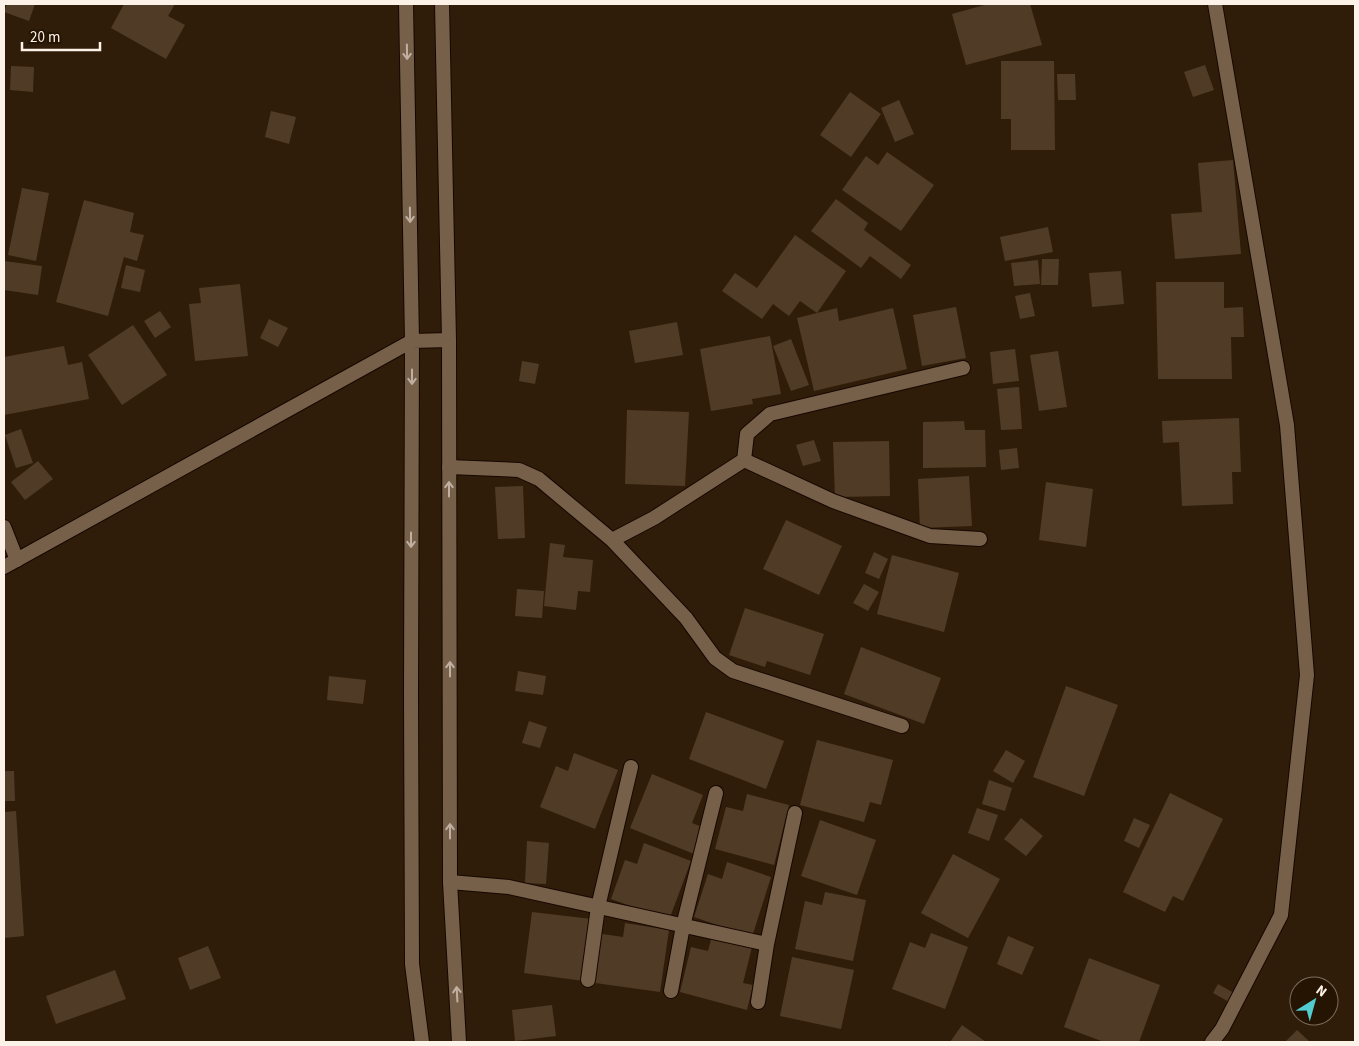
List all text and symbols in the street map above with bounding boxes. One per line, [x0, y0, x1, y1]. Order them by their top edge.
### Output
scale bar [22, 20, 100, 52]
text: 20 m [30, 27, 60, 48]
one-way arrow [402, 44, 411, 60]
one-way arrow [405, 207, 414, 223]
one-way arrow [407, 369, 417, 385]
one-way arrow [444, 481, 454, 498]
one-way arrow [406, 532, 416, 548]
one-way arrow [445, 661, 455, 678]
one-way arrow [445, 824, 455, 840]
north arrow [1289, 976, 1339, 1026]
text: N [1311, 981, 1331, 1002]
one-way arrow [452, 986, 461, 1002]

